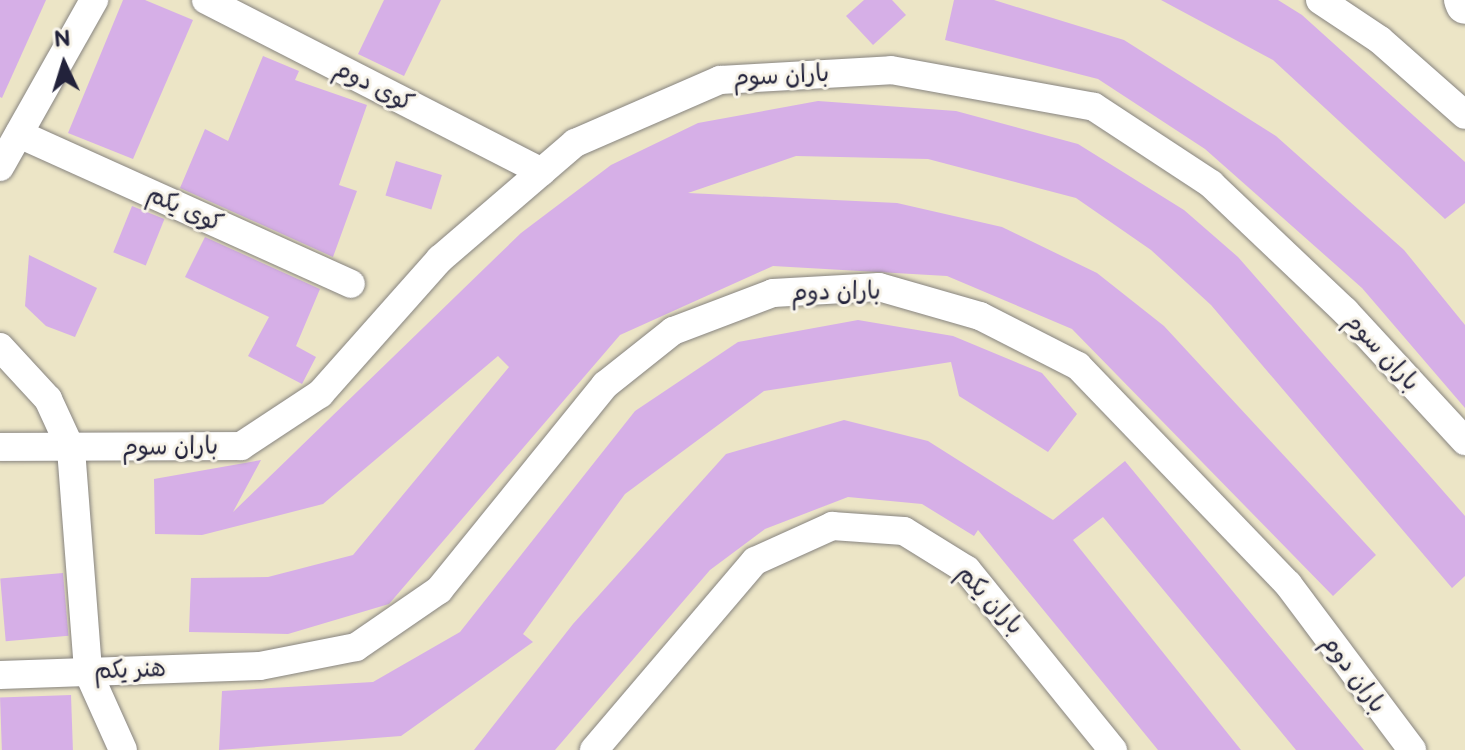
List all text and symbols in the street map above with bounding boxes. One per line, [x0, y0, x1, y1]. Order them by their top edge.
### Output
north arrow [24, 24, 104, 104]
text: N [53, 26, 71, 54]
street label: کوی دوم [330, 54, 418, 118]
street label: باران سوم [732, 59, 830, 93]
street label: کوی یکم [143, 180, 227, 238]
street label: باران دوم [791, 277, 881, 307]
street label: باران سوم [1339, 307, 1425, 397]
street label: باران سوم [122, 432, 218, 462]
street label: باران یکم [951, 559, 1029, 641]
street label: باران دوم [1316, 629, 1392, 719]
street label: هنر یکم [94, 654, 166, 686]

